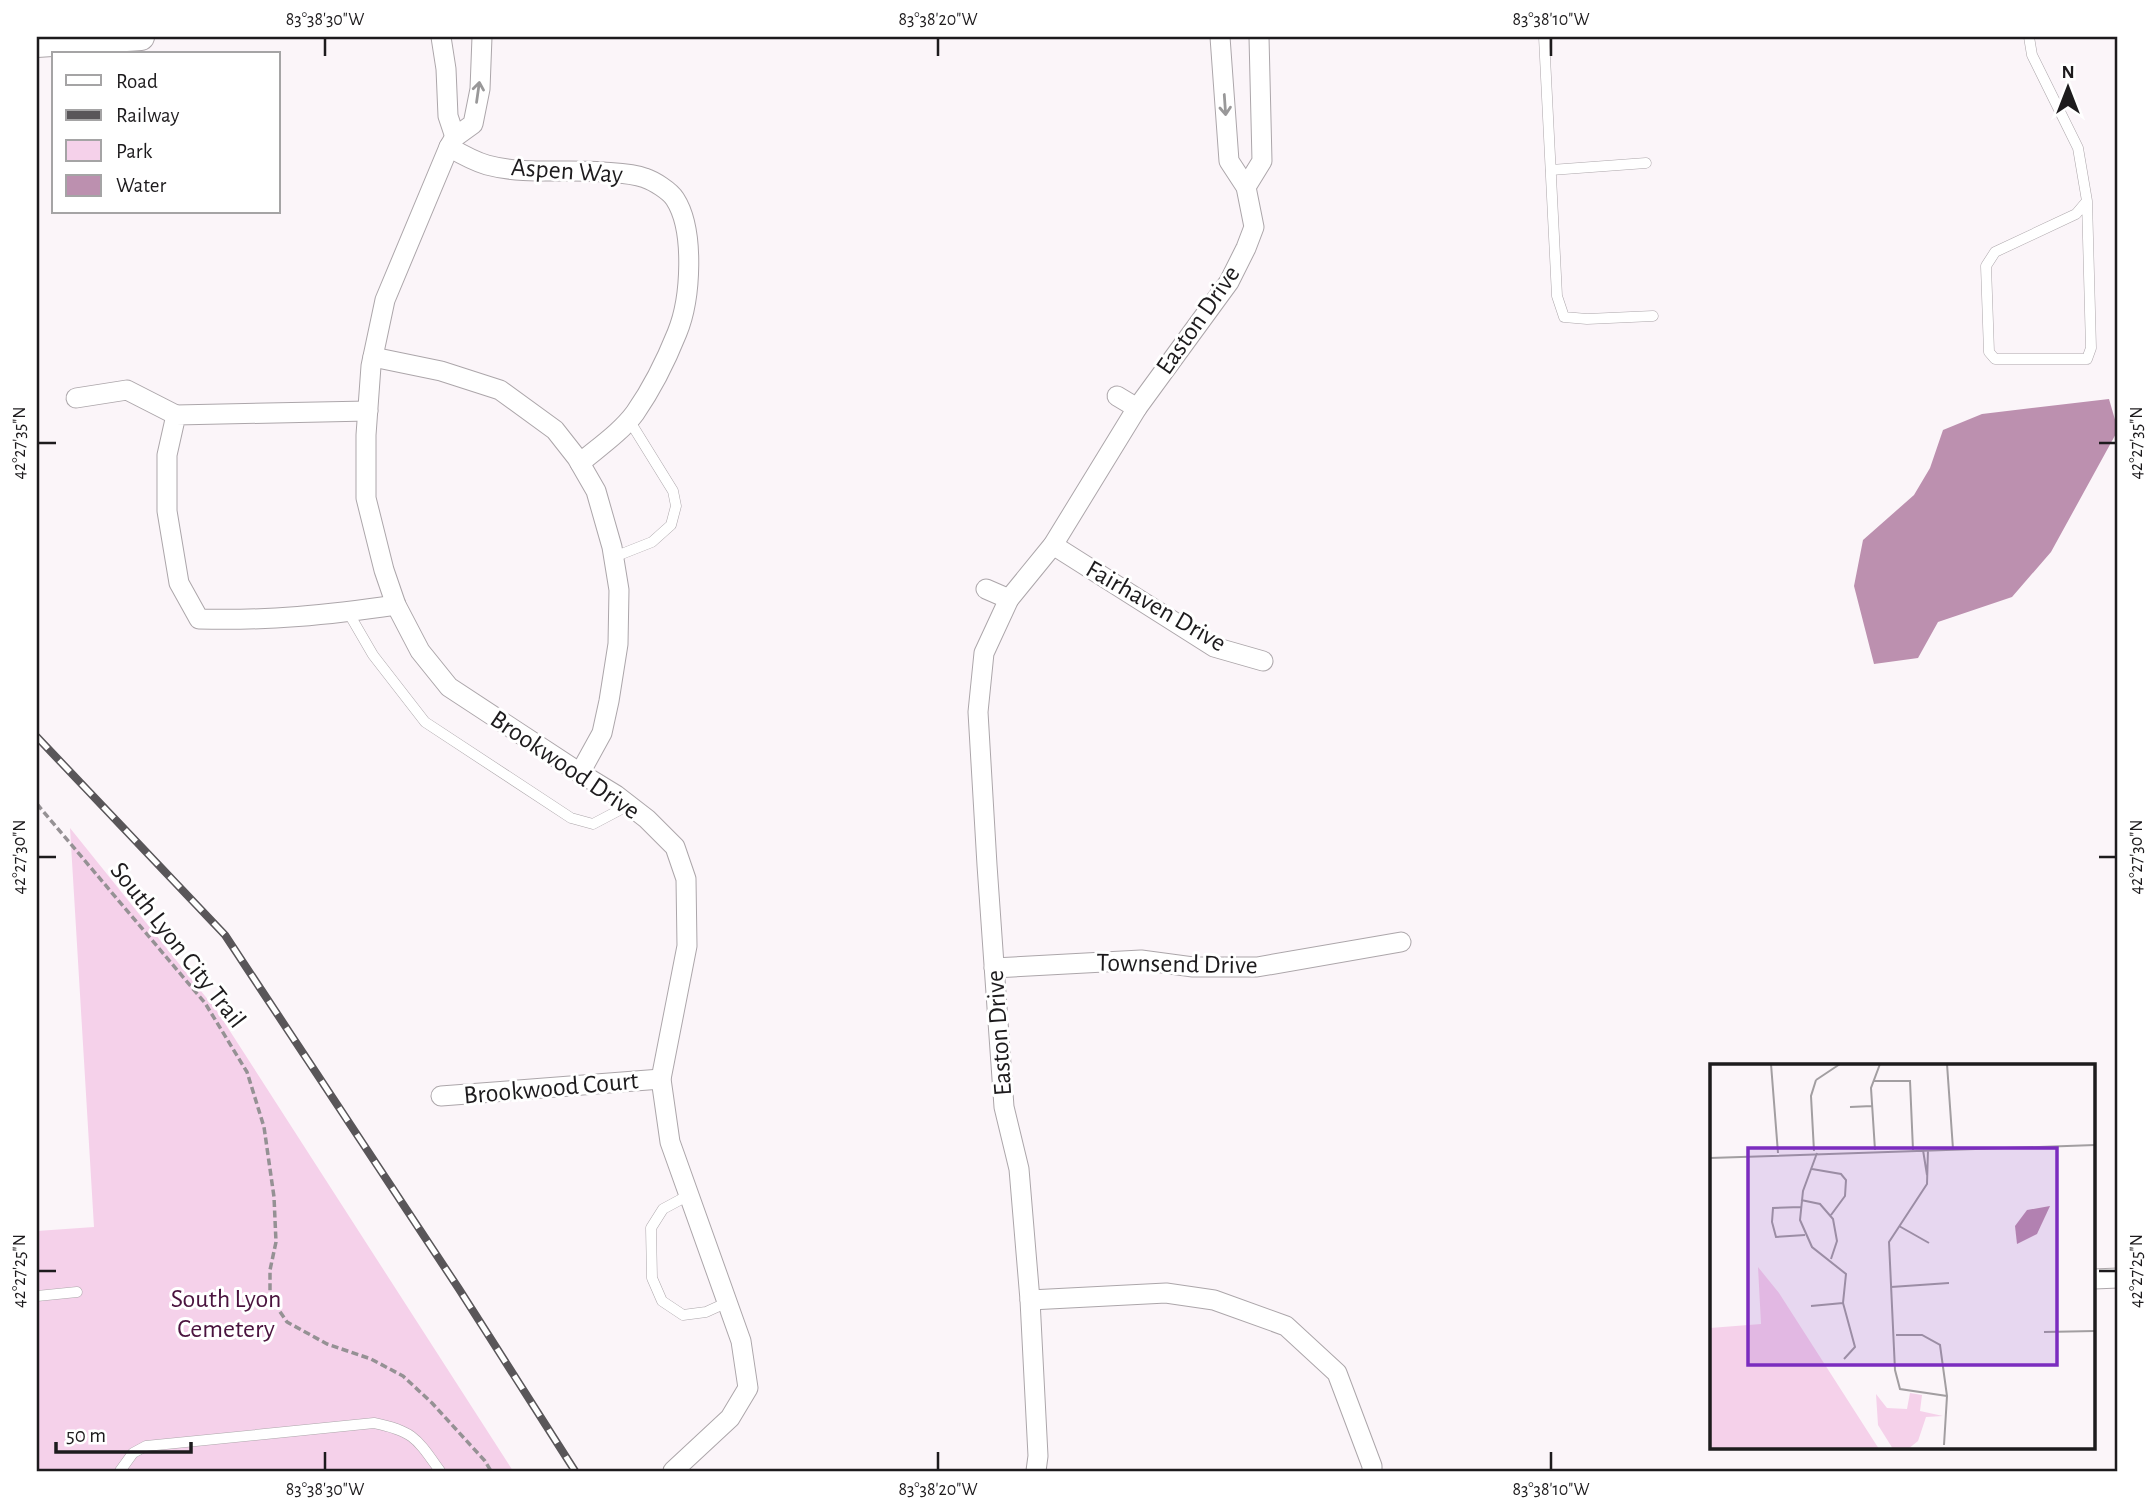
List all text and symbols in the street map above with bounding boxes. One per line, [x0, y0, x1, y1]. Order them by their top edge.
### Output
text: 83°38'30"W [286, 11, 364, 29]
text: 83°38'20"W [898, 11, 978, 29]
text: 83°38'10"W [1512, 11, 1590, 29]
legend [52, 52, 280, 214]
north arrow [2032, 52, 2102, 122]
text: N [2061, 63, 2075, 82]
text: Road [116, 71, 158, 92]
one-way arrow [472, 81, 485, 104]
one-way arrow [1218, 93, 1231, 116]
text: Railway [116, 105, 179, 126]
text: Park [116, 141, 153, 162]
street label: Aspen Way [510, 154, 624, 188]
text: Water [116, 175, 166, 196]
street label: Easton Drive [1151, 261, 1245, 379]
text: 42°27'35"N [11, 406, 29, 480]
text: 42°27'35"N [2128, 406, 2146, 480]
street label: Fairhaven Drive [1082, 556, 1230, 656]
street label: Brookwood Drive [486, 706, 644, 824]
text: 42°27'30"N [11, 819, 29, 895]
text: 42°27'30"N [2128, 819, 2146, 895]
street label: South Lyon City Trail [105, 857, 251, 1033]
street label: Townsend Drive [1096, 950, 1258, 978]
street label: Easton Drive [982, 969, 1016, 1097]
inset map [1710, 1064, 2096, 1448]
street label: Brookwood Court [463, 1067, 639, 1109]
text: 42°27'25"N [11, 1234, 29, 1308]
text: 42°27'25"N [2128, 1234, 2146, 1308]
park label: South Lyon Cemetery [171, 1286, 281, 1342]
scale bar [56, 1410, 191, 1454]
text: 50 m [66, 1425, 106, 1446]
text: 83°38'30"W [286, 1481, 364, 1499]
text: 83°38'20"W [898, 1481, 978, 1499]
text: 83°38'10"W [1512, 1481, 1590, 1499]

